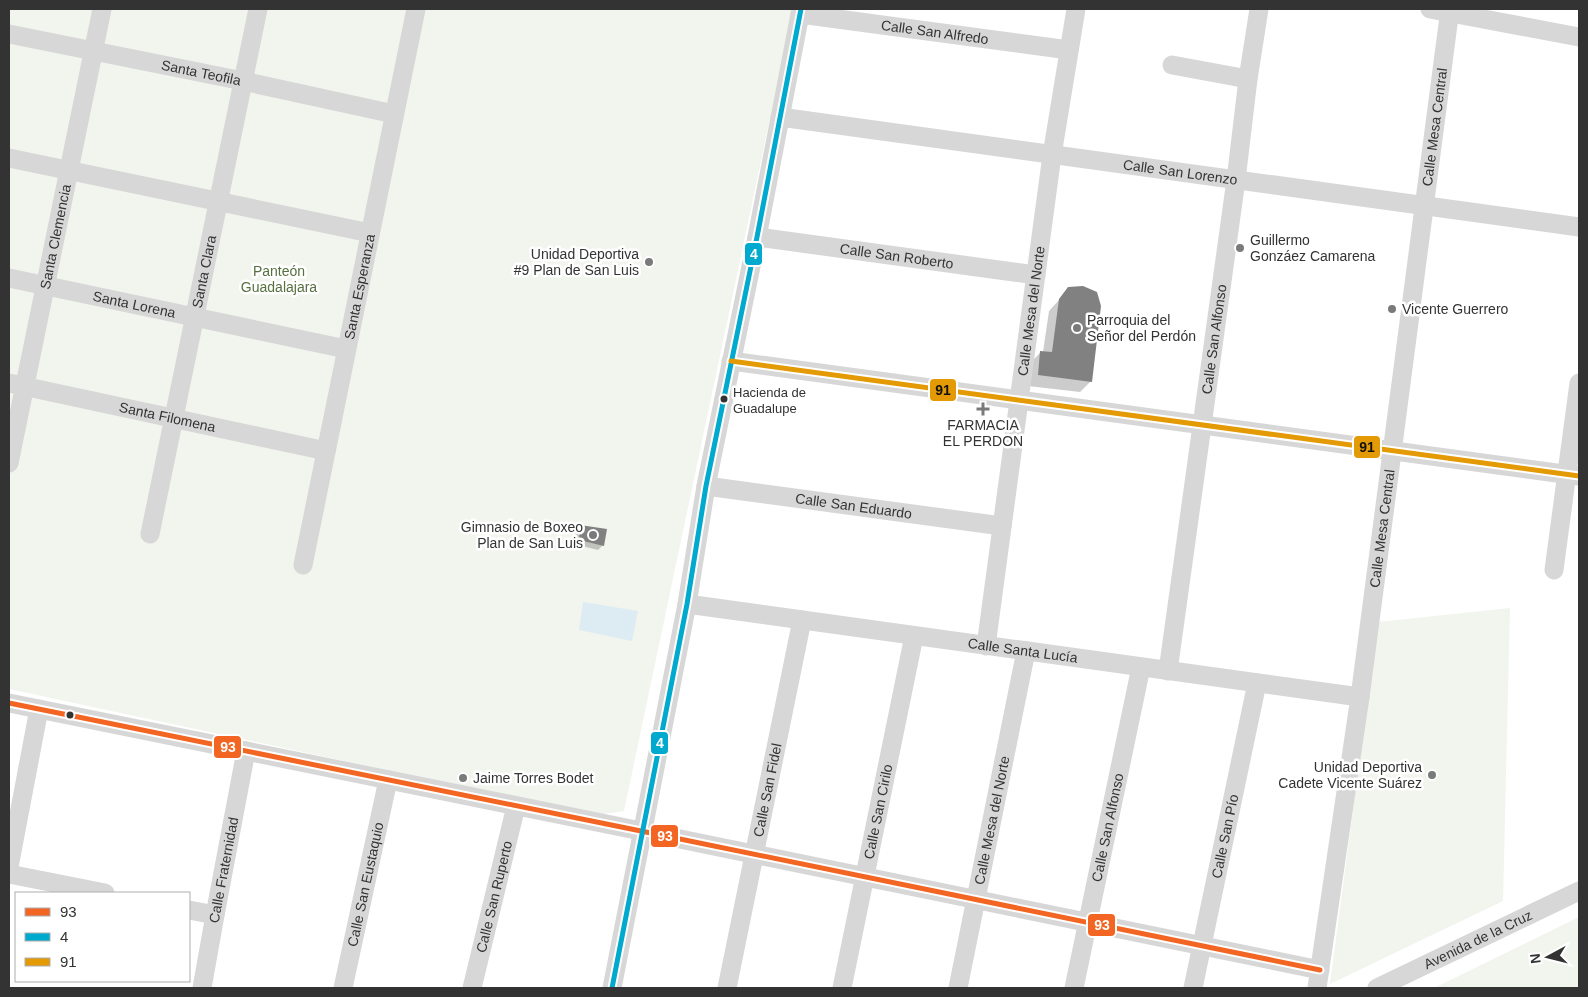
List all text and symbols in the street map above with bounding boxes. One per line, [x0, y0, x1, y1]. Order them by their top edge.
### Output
street label: Calle San Alfredo [880, 17, 990, 47]
street label: Santa Teofila [160, 57, 243, 88]
street label: Calle Mesa Central [1419, 67, 1450, 187]
street label: Calle San Lorenzo [1122, 156, 1239, 188]
street label: Santa Clemencia [37, 183, 74, 291]
street label: Santa Esperanza [341, 232, 378, 341]
place label: Guillermo Gonzáez Camarena [1250, 232, 1376, 264]
street label: Santa Clara [189, 233, 219, 309]
street label: Calle San Roberto [839, 240, 955, 272]
line badge: 4 [744, 242, 763, 266]
marker: Guillermo Gonzáez Camarena [1234, 242, 1246, 254]
street label: Calle Mesa del Norte [1014, 245, 1048, 377]
place label: Unidad Deportiva #9 Plan de San Luis [514, 246, 639, 278]
text: 4 [750, 246, 758, 262]
marker: Unidad Deportiva #9 Plan de San Luis [643, 256, 655, 268]
park label: Panteón Guadalajara [241, 263, 317, 295]
street label: Calle San Alfonso [1198, 283, 1229, 395]
street label: Santa Lorena [91, 288, 177, 321]
place label: Vicente Guerrero [1402, 301, 1509, 317]
marker: Vicente Guerrero [1386, 303, 1398, 315]
place label: Parroquia del Señor del Perdón [1087, 312, 1196, 344]
marker: Parroquia del Señor del Perdón [1071, 322, 1083, 334]
line badge: 91 [929, 378, 957, 402]
text: 91 [935, 382, 951, 398]
place label: Hacienda de Guadalupe [733, 385, 806, 416]
marker: Hacienda de Guadalupe [719, 394, 729, 404]
street label: Santa Filomena [118, 399, 217, 435]
marker: FARMACIA EL PERDON [977, 403, 989, 415]
place label: FARMACIA EL PERDON [943, 417, 1023, 449]
line badge: 91 [1353, 435, 1381, 459]
text: 91 [1359, 439, 1375, 455]
street label: Calle Mesa Central [1366, 468, 1398, 589]
street label: Calle San Eduardo [794, 490, 913, 522]
place label: Gimnasio de Boxeo Plan de San Luis [461, 519, 583, 551]
marker: Gimnasio de Boxeo Plan de San Luis [587, 529, 599, 541]
street label: Calle Santa Lucía [967, 635, 1079, 666]
unlabelled marker [65, 710, 75, 720]
line badge: 4 [650, 731, 669, 755]
line badge: 93 [213, 735, 242, 759]
text: 4 [656, 735, 664, 751]
text: 93 [220, 739, 236, 755]
street label: Calle San Fidel [750, 742, 785, 838]
street label: Calle Mesa del Norte [971, 754, 1013, 886]
place label: Unidad Deportiva Cadete Vicente Suárez [1278, 759, 1422, 791]
street label: Calle San Cirilo [861, 763, 896, 861]
marker: Unidad Deportiva Cadete Vicente Suárez [1426, 769, 1438, 781]
place label: Jaime Torres Bodet [473, 770, 593, 786]
street label: Calle San Alfonso [1088, 771, 1127, 883]
marker: Jaime Torres Bodet [457, 772, 469, 784]
street label: Calle San Pío [1208, 793, 1242, 880]
street label: Calle Fraternidad [206, 816, 241, 924]
street label: Calle San Eustaquio [344, 820, 387, 948]
line badge: 93 [650, 824, 679, 848]
text: 93 [657, 828, 673, 844]
street label: Calle San Ruperto [473, 839, 515, 954]
legend [15, 892, 190, 982]
text: 93 [60, 903, 77, 920]
street label: Avenida de la Cruz [1421, 907, 1535, 972]
line badge: 93 [1087, 913, 1116, 937]
text: 93 [1094, 917, 1110, 933]
text: 4 [60, 928, 68, 945]
north arrow [1523, 932, 1573, 982]
text: 91 [60, 953, 77, 970]
text: N [1527, 953, 1544, 965]

